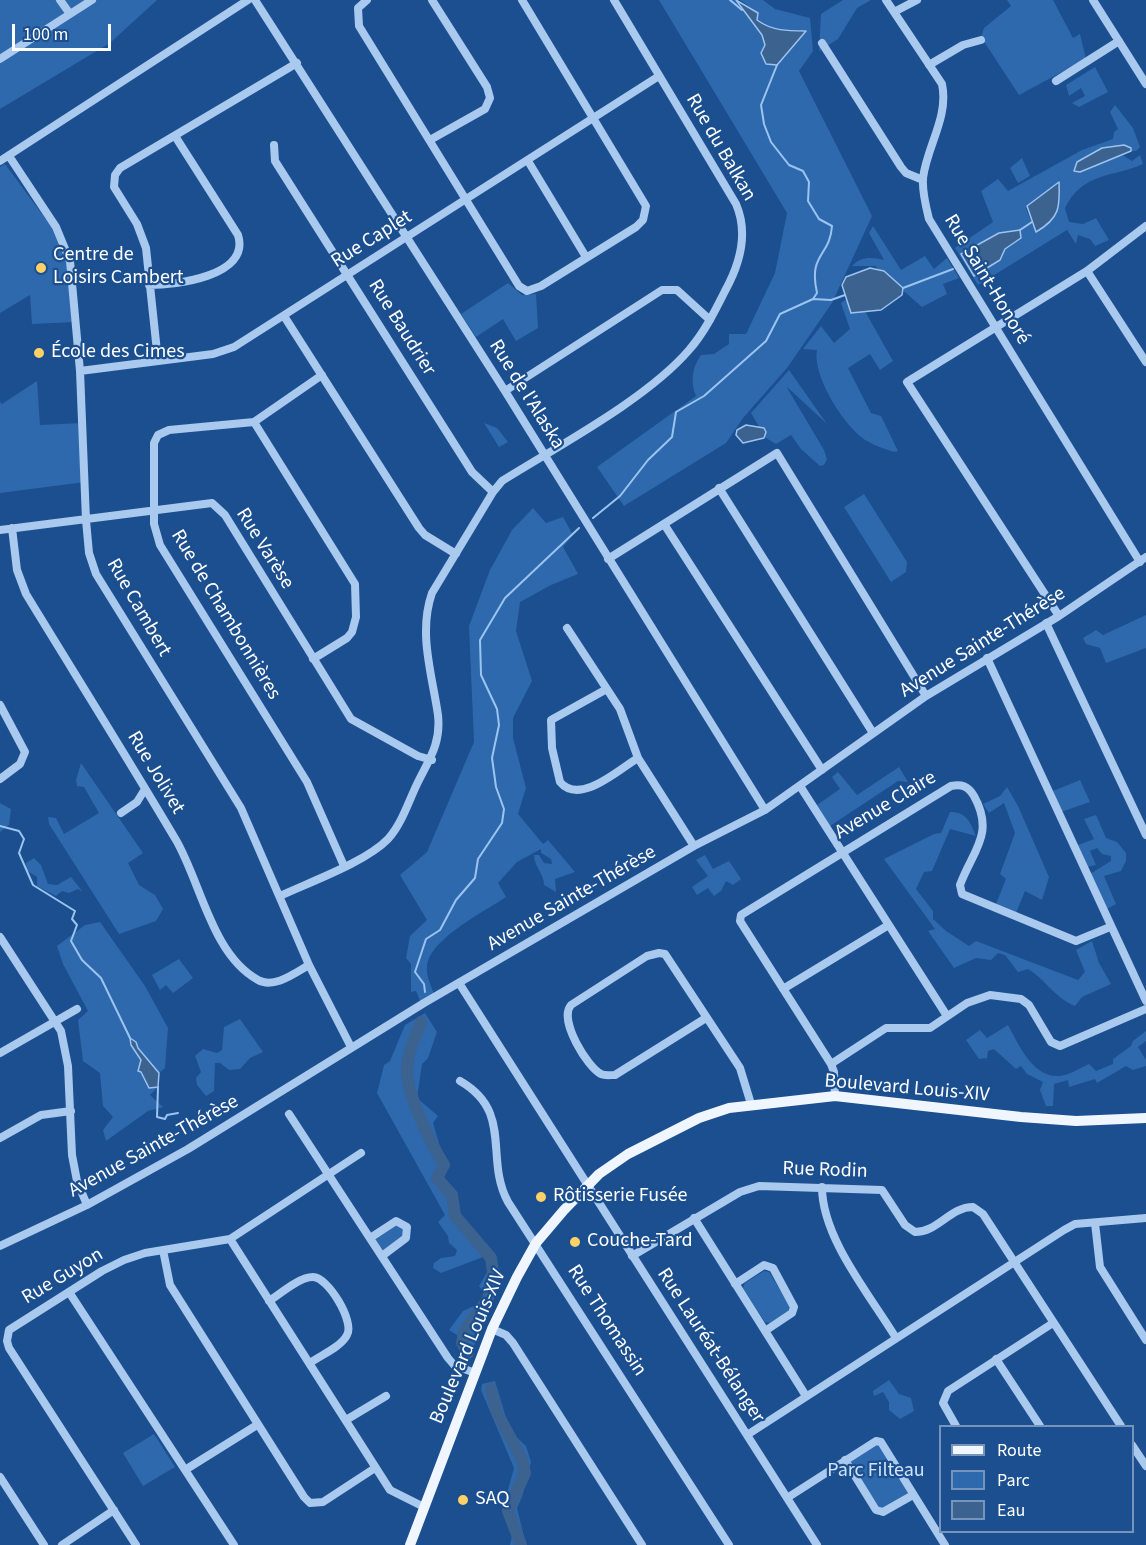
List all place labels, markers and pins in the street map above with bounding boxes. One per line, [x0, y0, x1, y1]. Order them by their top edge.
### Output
place label: Centre de Loisirs Cambert [53, 244, 184, 291]
marker: Centre de Loisirs Cambert [34, 261, 48, 275]
place label: École des Cimes [51, 341, 185, 365]
marker: École des Cimes [32, 346, 46, 360]
place label: Rôtisserie Fusée [553, 1185, 687, 1209]
marker: Rôtisserie Fusée [534, 1190, 548, 1204]
place label: Couche-Tard [587, 1230, 693, 1254]
marker: Couche-Tard [568, 1235, 582, 1249]
place label: SAQ [475, 1488, 510, 1512]
marker: SAQ [456, 1493, 470, 1507]

